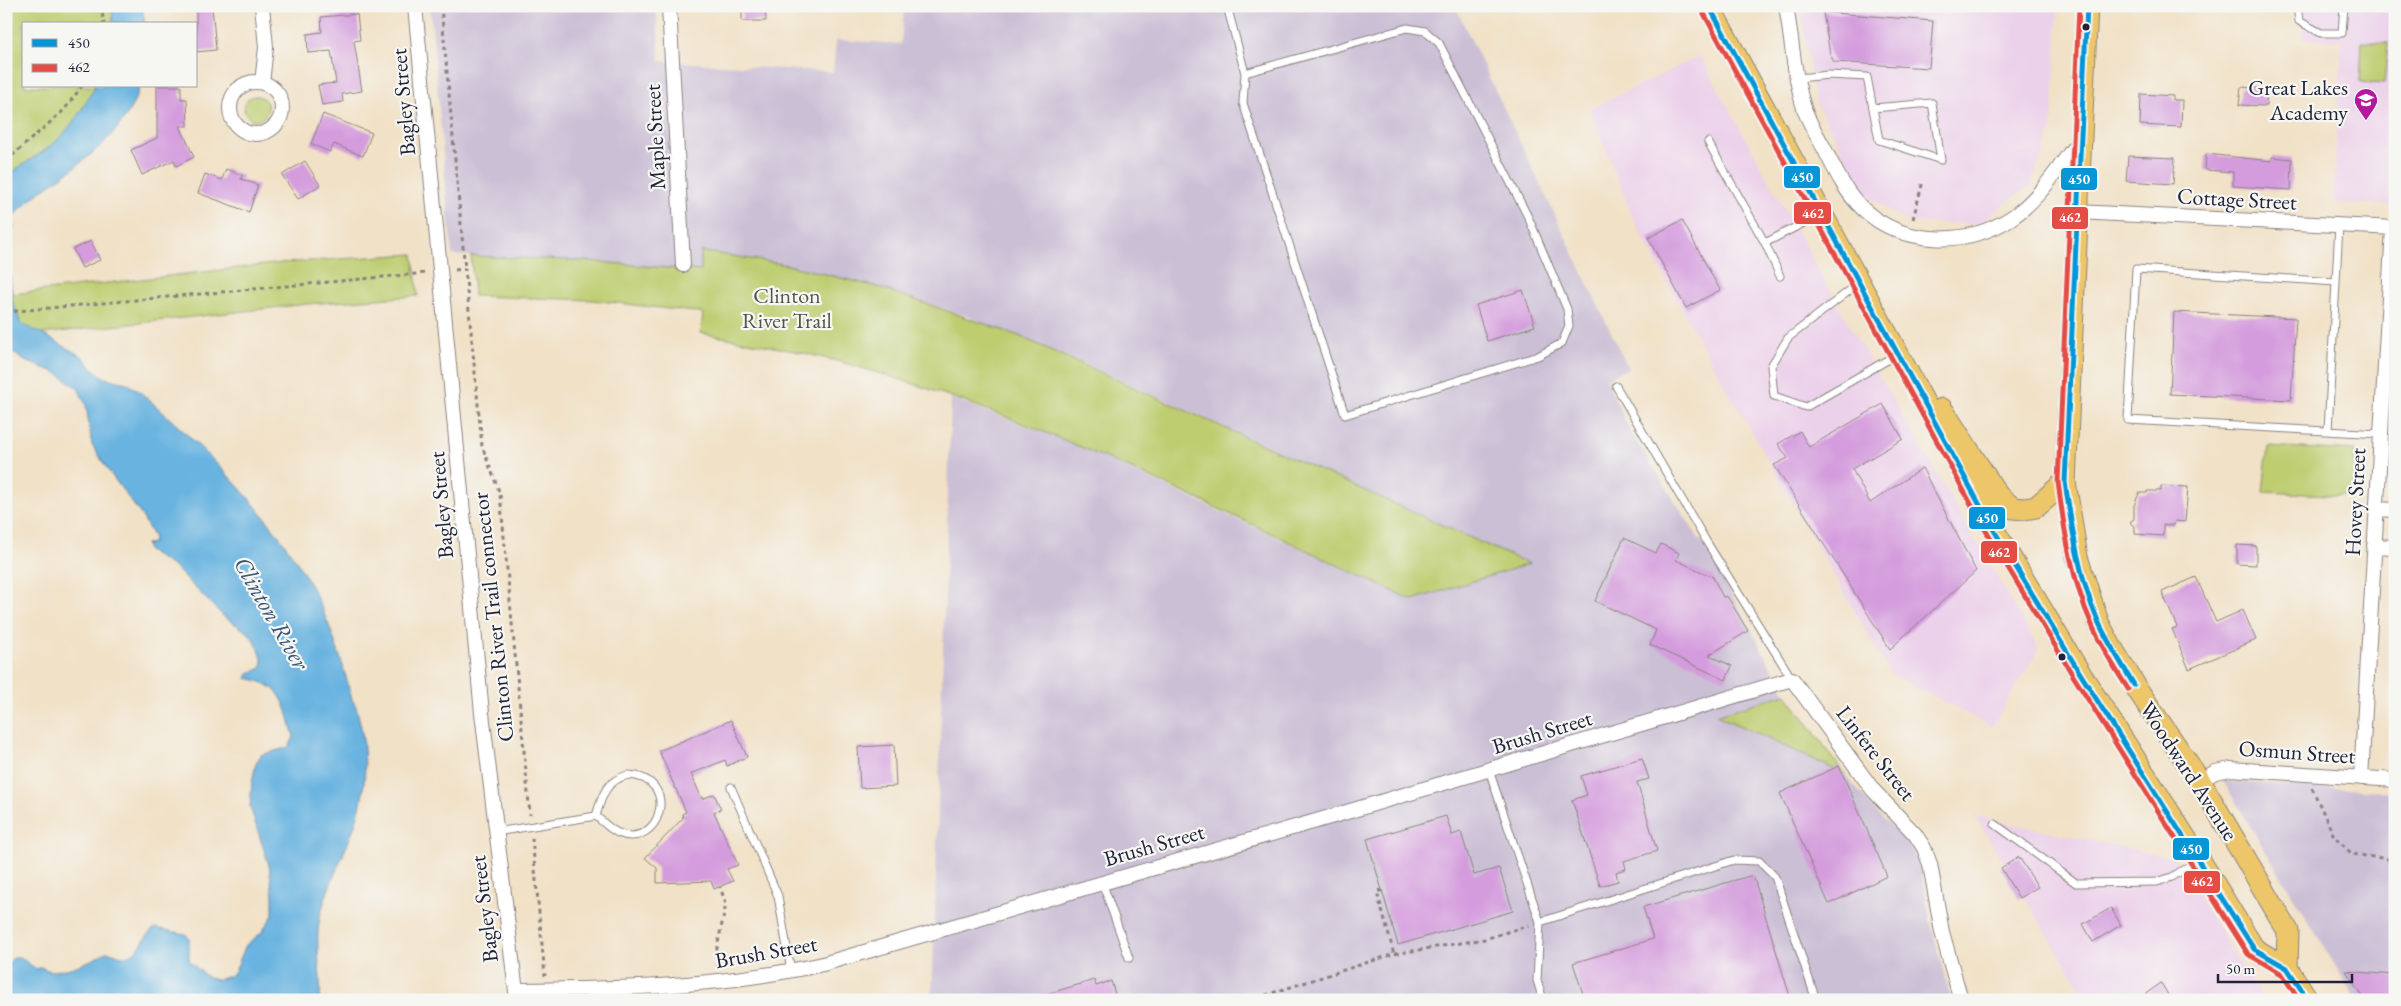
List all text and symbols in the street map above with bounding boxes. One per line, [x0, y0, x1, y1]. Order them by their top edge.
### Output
legend [22, 22, 198, 88]
unlabelled marker [2081, 22, 2091, 32]
text: 450 [68, 33, 90, 52]
street label: Bagley Street [384, 47, 422, 157]
text: 462 [68, 57, 90, 76]
place label: Great Lakes Academy [2248, 73, 2348, 127]
street label: Maple Street [638, 83, 672, 191]
school or university icon: Great Lakes Academy [2353, 87, 2379, 121]
line badge: 450 [1783, 165, 1821, 189]
line badge: 450 [2060, 167, 2098, 191]
text: 450 [1791, 168, 1814, 186]
text: 450 [2068, 170, 2091, 188]
street label: Cottage Street [2176, 181, 2298, 217]
line badge: 462 [1793, 201, 1832, 225]
text: 462 [1802, 204, 1825, 222]
line badge: 462 [2051, 206, 2089, 230]
text: 462 [2059, 208, 2082, 226]
park label: Clinton River Trail [742, 281, 832, 335]
street label: Hovey Street [2338, 447, 2372, 557]
street label: Bagley Street [422, 450, 460, 560]
street label: Clinton River Trail connector [465, 490, 521, 743]
line badge: 450 [1968, 506, 2006, 530]
text: 450 [1976, 509, 1999, 527]
line badge: 462 [1980, 540, 2018, 564]
text: 462 [1988, 543, 2011, 561]
water label: Clinton River [227, 551, 318, 677]
unlabelled marker [2057, 652, 2067, 662]
street label: Woodward Avenue [2133, 696, 2245, 847]
street label: Linfere Street [1830, 699, 1922, 807]
street label: Brush Street [1488, 703, 1596, 761]
street label: Osmun Street [2238, 733, 2356, 771]
street label: Brush Street [1100, 817, 1208, 873]
line badge: 450 [2172, 837, 2210, 861]
text: 450 [2180, 840, 2203, 858]
street label: Bagley Street [463, 854, 505, 964]
line badge: 462 [2183, 870, 2221, 894]
text: 462 [2191, 872, 2214, 890]
street label: Brush Street [713, 929, 819, 975]
scale bar [2218, 951, 2352, 983]
text: 50 m [2226, 959, 2255, 978]

